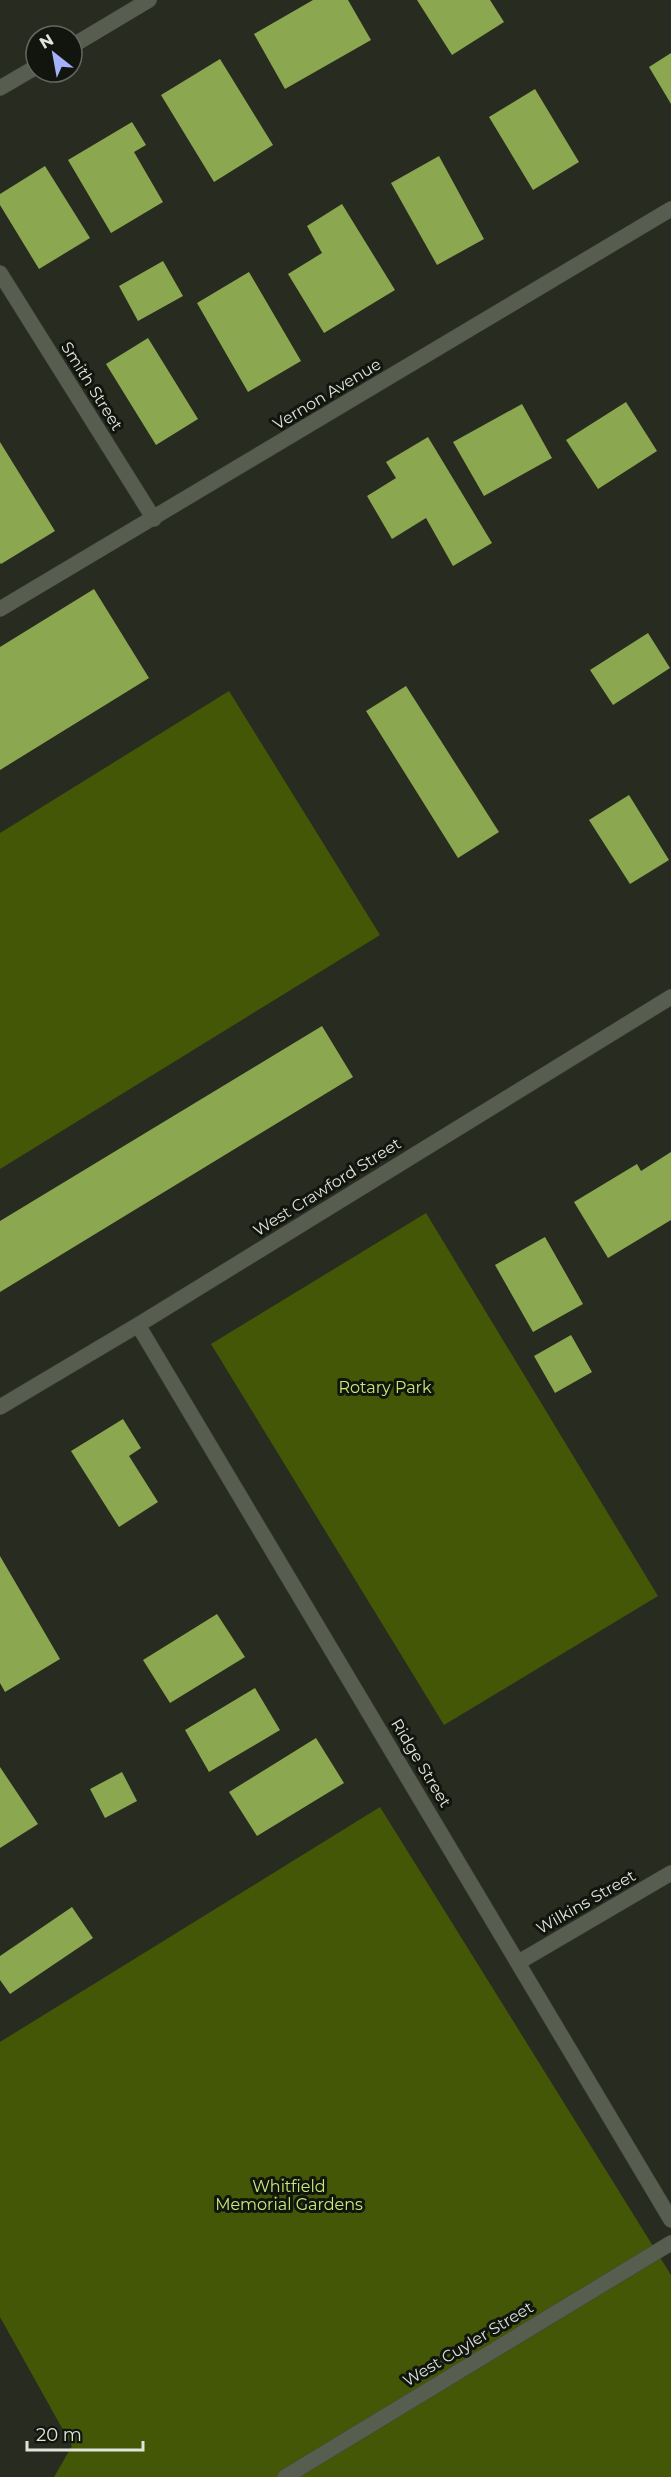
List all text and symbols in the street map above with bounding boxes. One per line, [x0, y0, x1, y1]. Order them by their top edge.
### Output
north arrow [24, 24, 84, 84]
text: N [36, 30, 57, 53]
street label: Smith Street [57, 338, 127, 434]
street label: Vernon Avenue [270, 354, 384, 434]
street label: West Crawford Street [250, 1134, 405, 1240]
park label: Rotary Park [339, 1378, 432, 1397]
street label: Ridge Street [387, 1715, 455, 1811]
street label: Wilkins Street [533, 1866, 639, 1938]
park label: Whitfield Memorial Gardens [215, 2177, 363, 2214]
street label: West Cuyler Street [399, 2297, 537, 2390]
scale bar [27, 2414, 142, 2452]
text: 20 m [36, 2424, 82, 2446]

